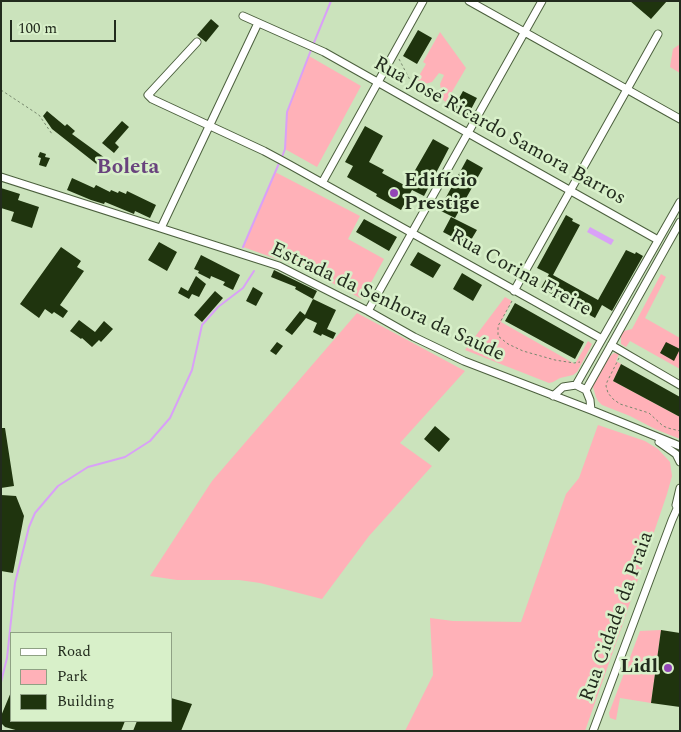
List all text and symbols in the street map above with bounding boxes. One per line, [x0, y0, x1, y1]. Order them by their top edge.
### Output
scale bar [12, 10, 119, 42]
text: 100 m [18, 17, 57, 40]
street label: Rua José Ricardo Samora Barros [369, 53, 629, 211]
district label: Boleta [97, 156, 159, 182]
place label: Edifício Prestige [404, 170, 480, 217]
marker: Edifício Prestige [388, 187, 400, 199]
street label: Rua Corina Freire [445, 225, 595, 323]
street label: Estrada da Senhora da Saúde [266, 238, 508, 368]
street label: Rua Cidade da Praia [576, 529, 660, 705]
legend [10, 632, 172, 722]
text: Road [57, 640, 91, 663]
place label: Lidl [620, 656, 658, 680]
marker: Lidl [662, 662, 674, 674]
text: Park [57, 665, 88, 688]
text: Building [57, 690, 114, 713]

